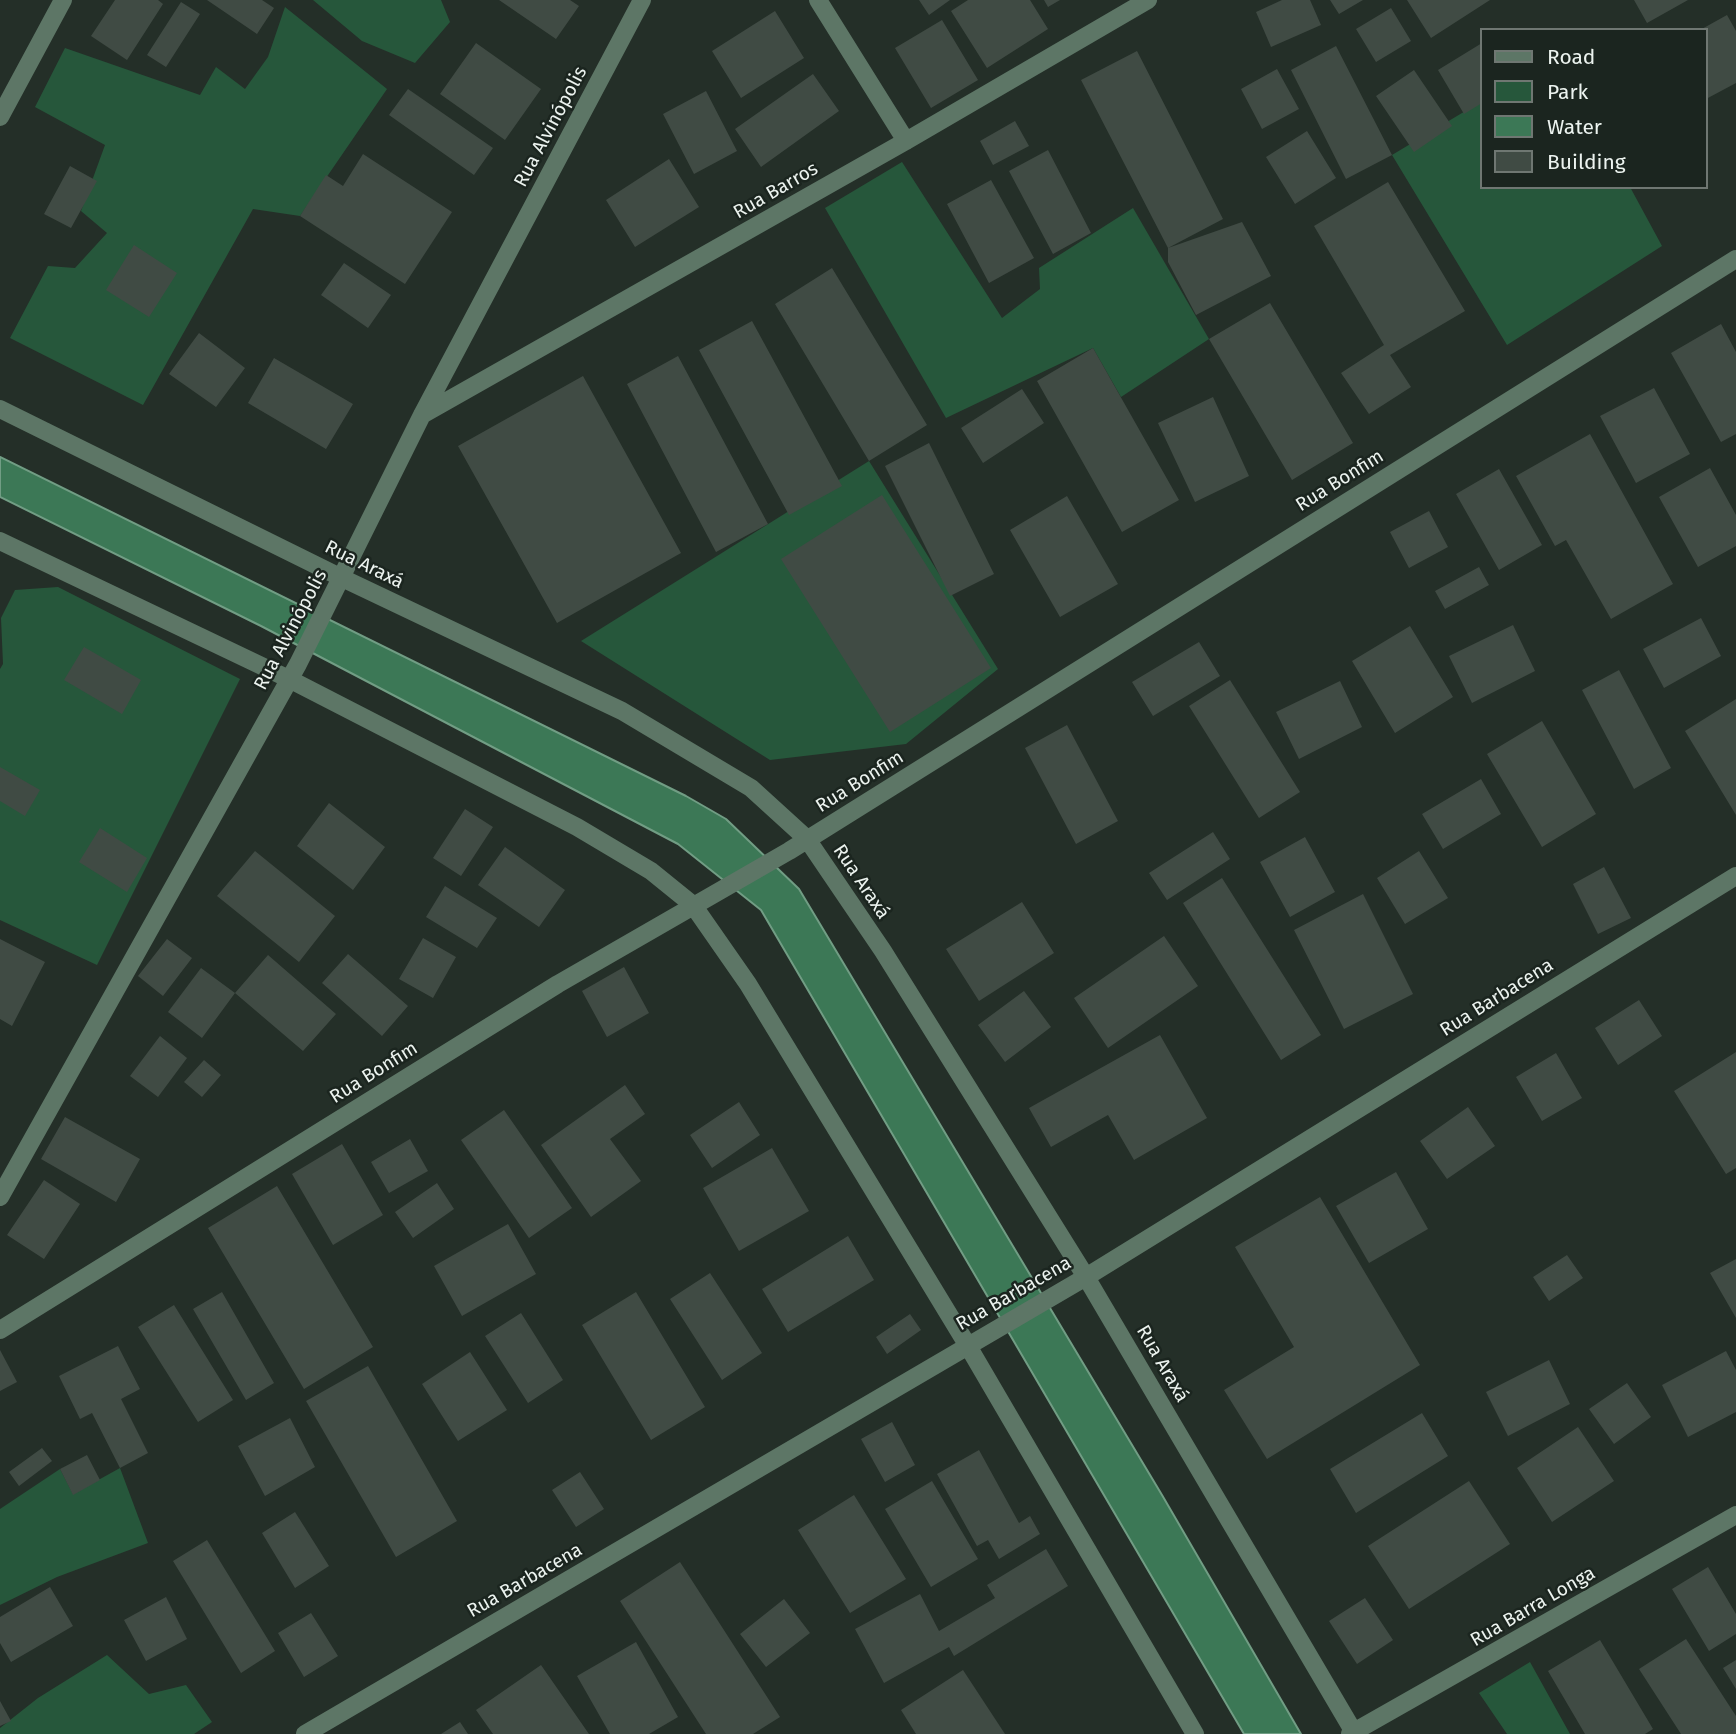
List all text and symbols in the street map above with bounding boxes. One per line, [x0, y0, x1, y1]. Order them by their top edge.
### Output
legend [1480, 28, 1708, 189]
text: Road [1547, 44, 1595, 70]
street label: Rua Alvinópolis [510, 63, 592, 191]
text: Park [1547, 79, 1588, 105]
text: Water [1547, 114, 1602, 140]
text: Building [1547, 149, 1626, 175]
street label: Rua Barros [730, 158, 822, 224]
street label: Rua Bonfim [1292, 445, 1388, 517]
street label: Rua Araxá [321, 536, 407, 594]
street label: Rua Alvinópolis [250, 566, 332, 694]
street label: Rua Bonfim [812, 746, 908, 818]
street label: Rua Araxá [828, 840, 894, 924]
street label: Rua Barbacena [1436, 954, 1558, 1042]
street label: Rua Bonfim [326, 1037, 422, 1109]
street label: Rua Barbacena [952, 1252, 1076, 1336]
street label: Rua Araxá [1131, 1321, 1193, 1407]
street label: Rua Barbacena [463, 1539, 587, 1623]
street label: Rua Barra Longa [1467, 1562, 1599, 1652]

